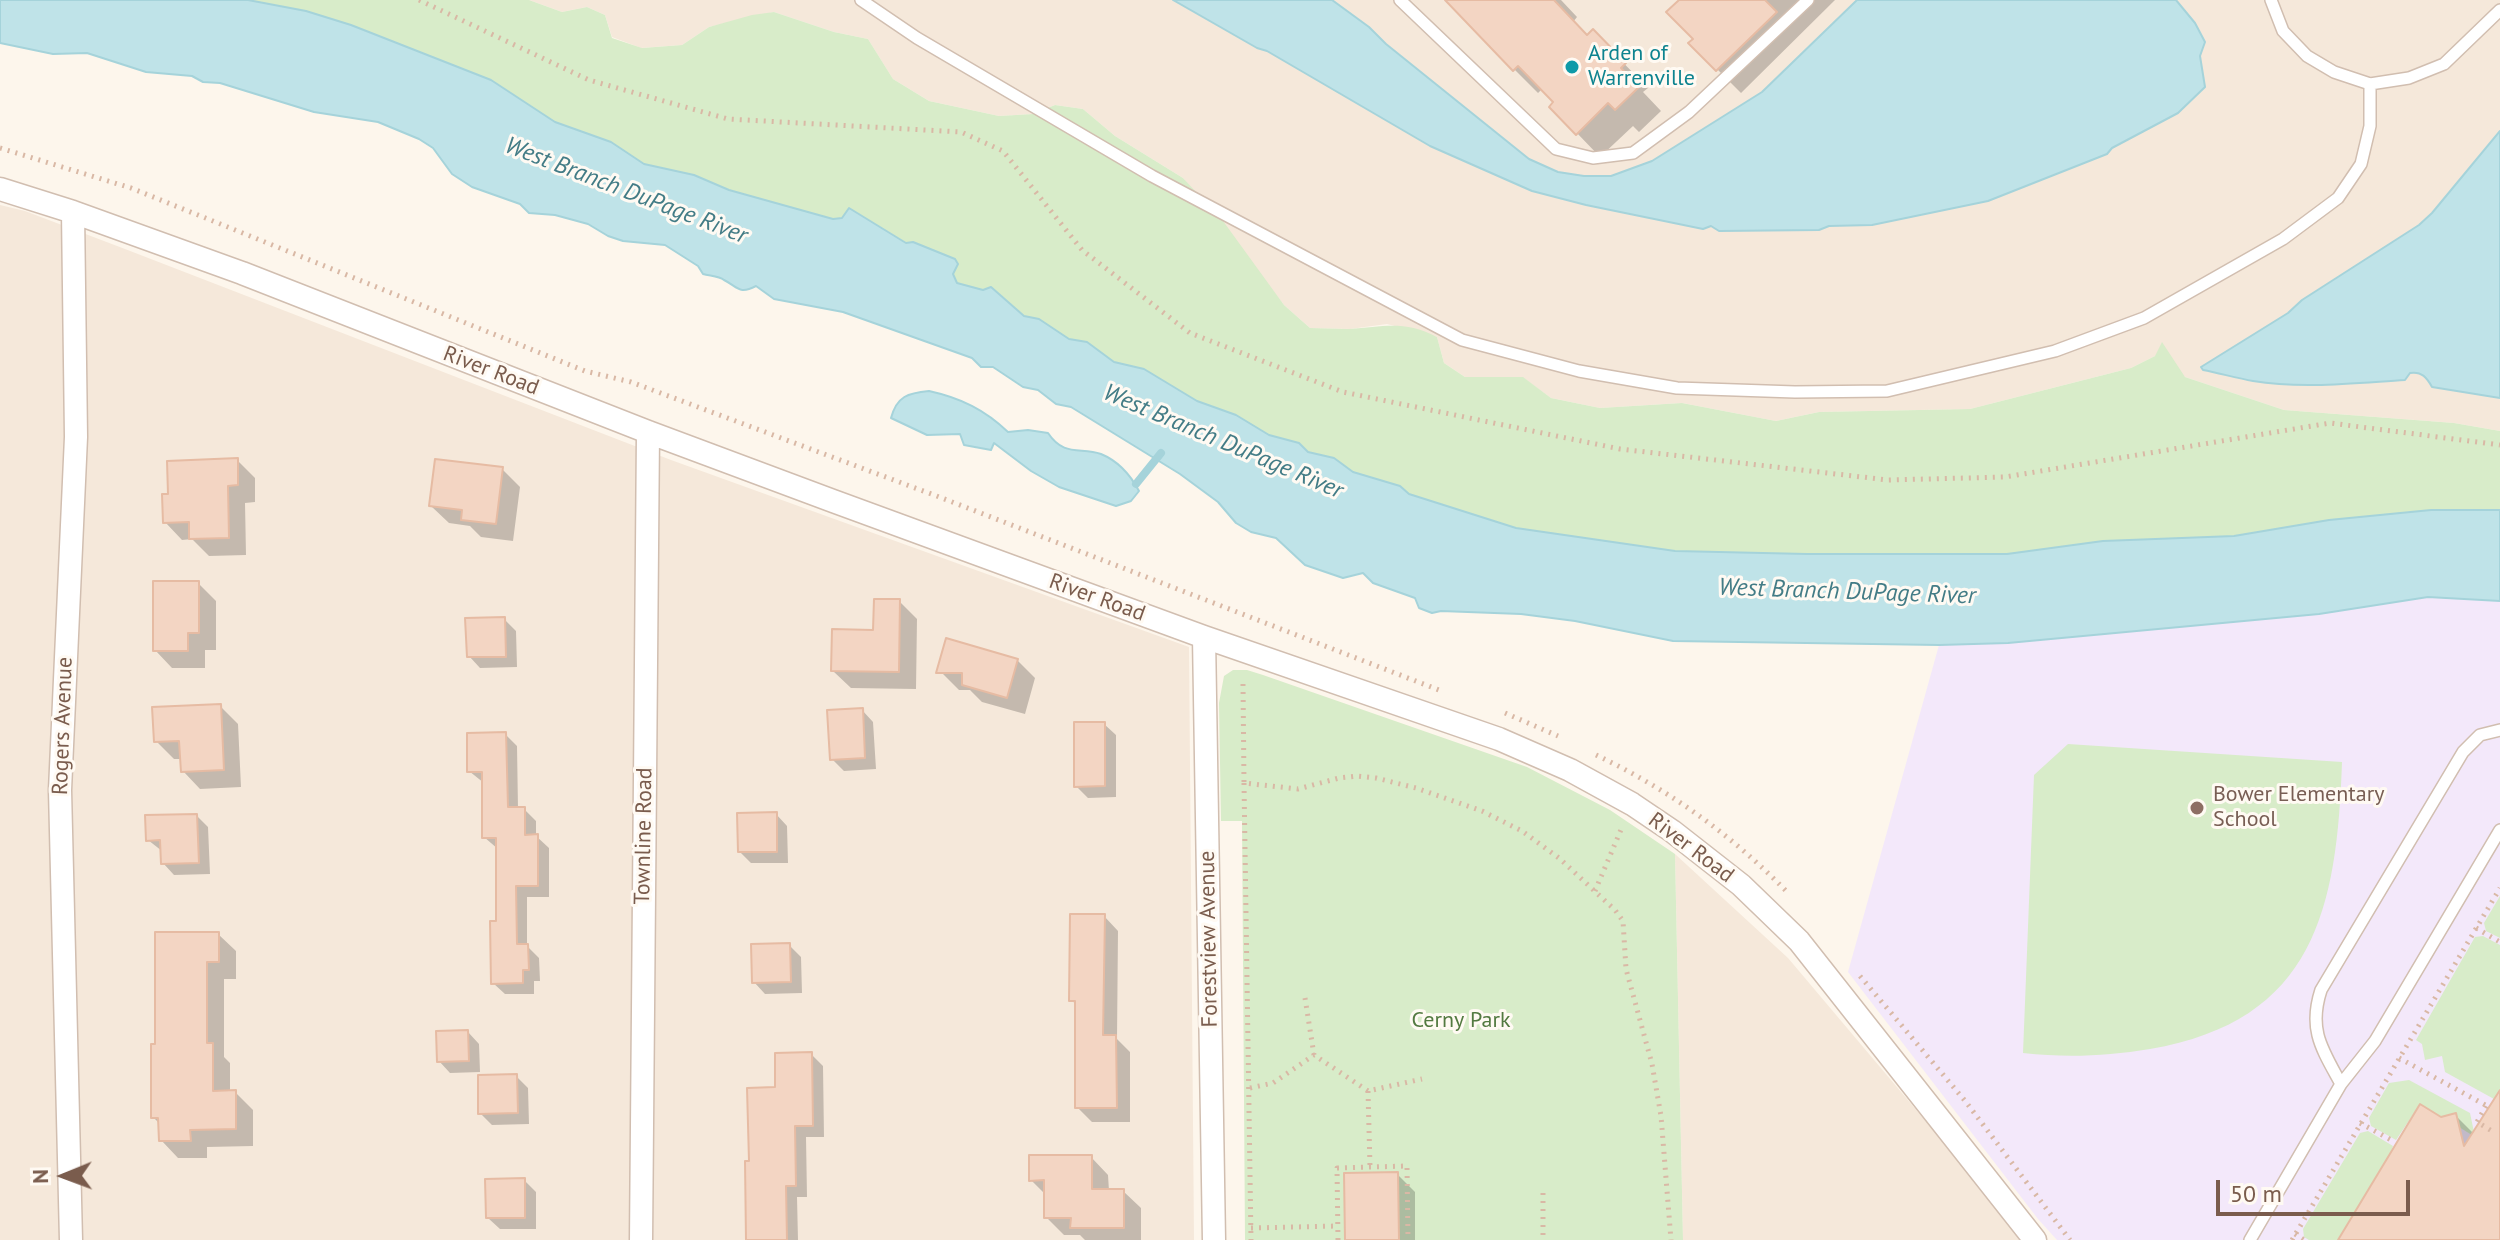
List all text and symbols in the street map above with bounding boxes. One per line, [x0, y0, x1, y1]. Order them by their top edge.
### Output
place label: Arden of Warrenville [1588, 41, 1695, 92]
marker: Arden of Warrenville [1563, 58, 1581, 76]
water label: West Branch DuPage River [501, 131, 751, 251]
street label: River Road [439, 341, 543, 401]
water label: West Branch DuPage River [1099, 378, 1347, 506]
street label: River Road [1045, 568, 1149, 628]
water label: West Branch DuPage River [1718, 573, 1976, 611]
street label: Rogers Avenue [47, 657, 79, 795]
street label: Townline Road [630, 767, 658, 905]
place label: Bower Elementary School [2213, 782, 2384, 834]
marker: Bower Elementary School [2188, 799, 2206, 817]
street label: River Road [1643, 807, 1739, 889]
street label: Forestview Avenue [1194, 850, 1224, 1028]
park label: Cerny Park [1411, 1008, 1511, 1034]
north arrow [24, 1136, 104, 1216]
scale bar [2220, 1164, 2414, 1214]
text: N [26, 1169, 54, 1184]
text: 50 m [2230, 1178, 2282, 1209]

